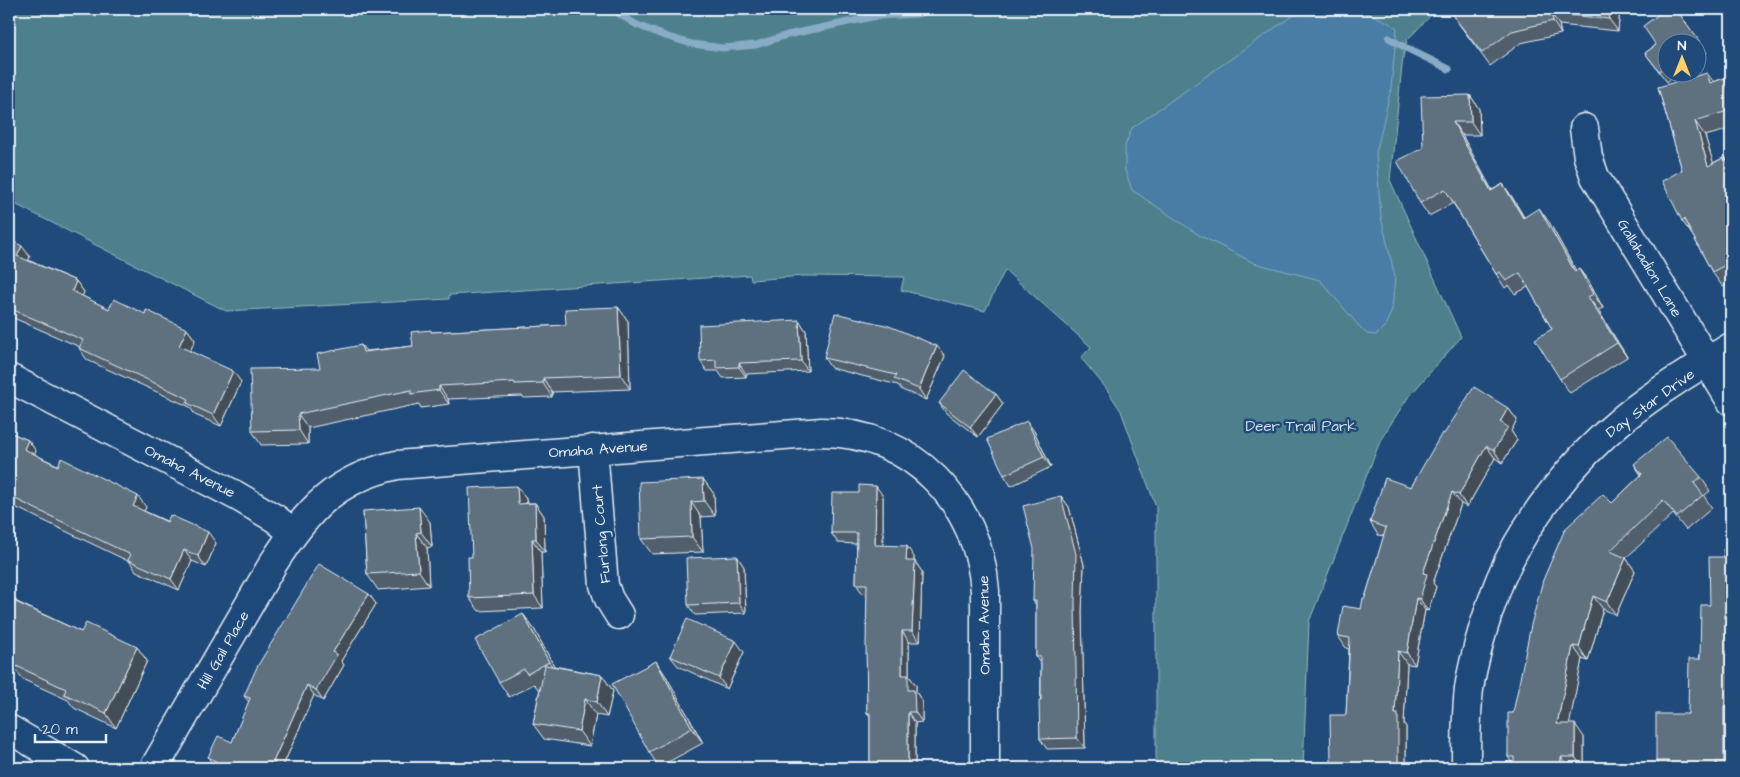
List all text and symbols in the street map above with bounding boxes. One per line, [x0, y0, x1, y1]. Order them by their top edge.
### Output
north arrow [1658, 32, 1708, 82]
text: N [1678, 36, 1687, 56]
street label: Gallahadion Lane [1612, 215, 1687, 321]
street label: Day Star Drive [1601, 364, 1700, 444]
park label: Deer Trail Park [1246, 416, 1356, 437]
street label: Omaha Avenue [548, 436, 648, 463]
street label: Omaha Avenue [141, 440, 239, 503]
street label: Furlong Court [587, 483, 617, 584]
street label: Omaha Avenue [973, 575, 996, 675]
street label: Hill Gail Place [192, 607, 254, 694]
scale bar [35, 712, 106, 744]
text: 20 m [42, 719, 78, 740]

